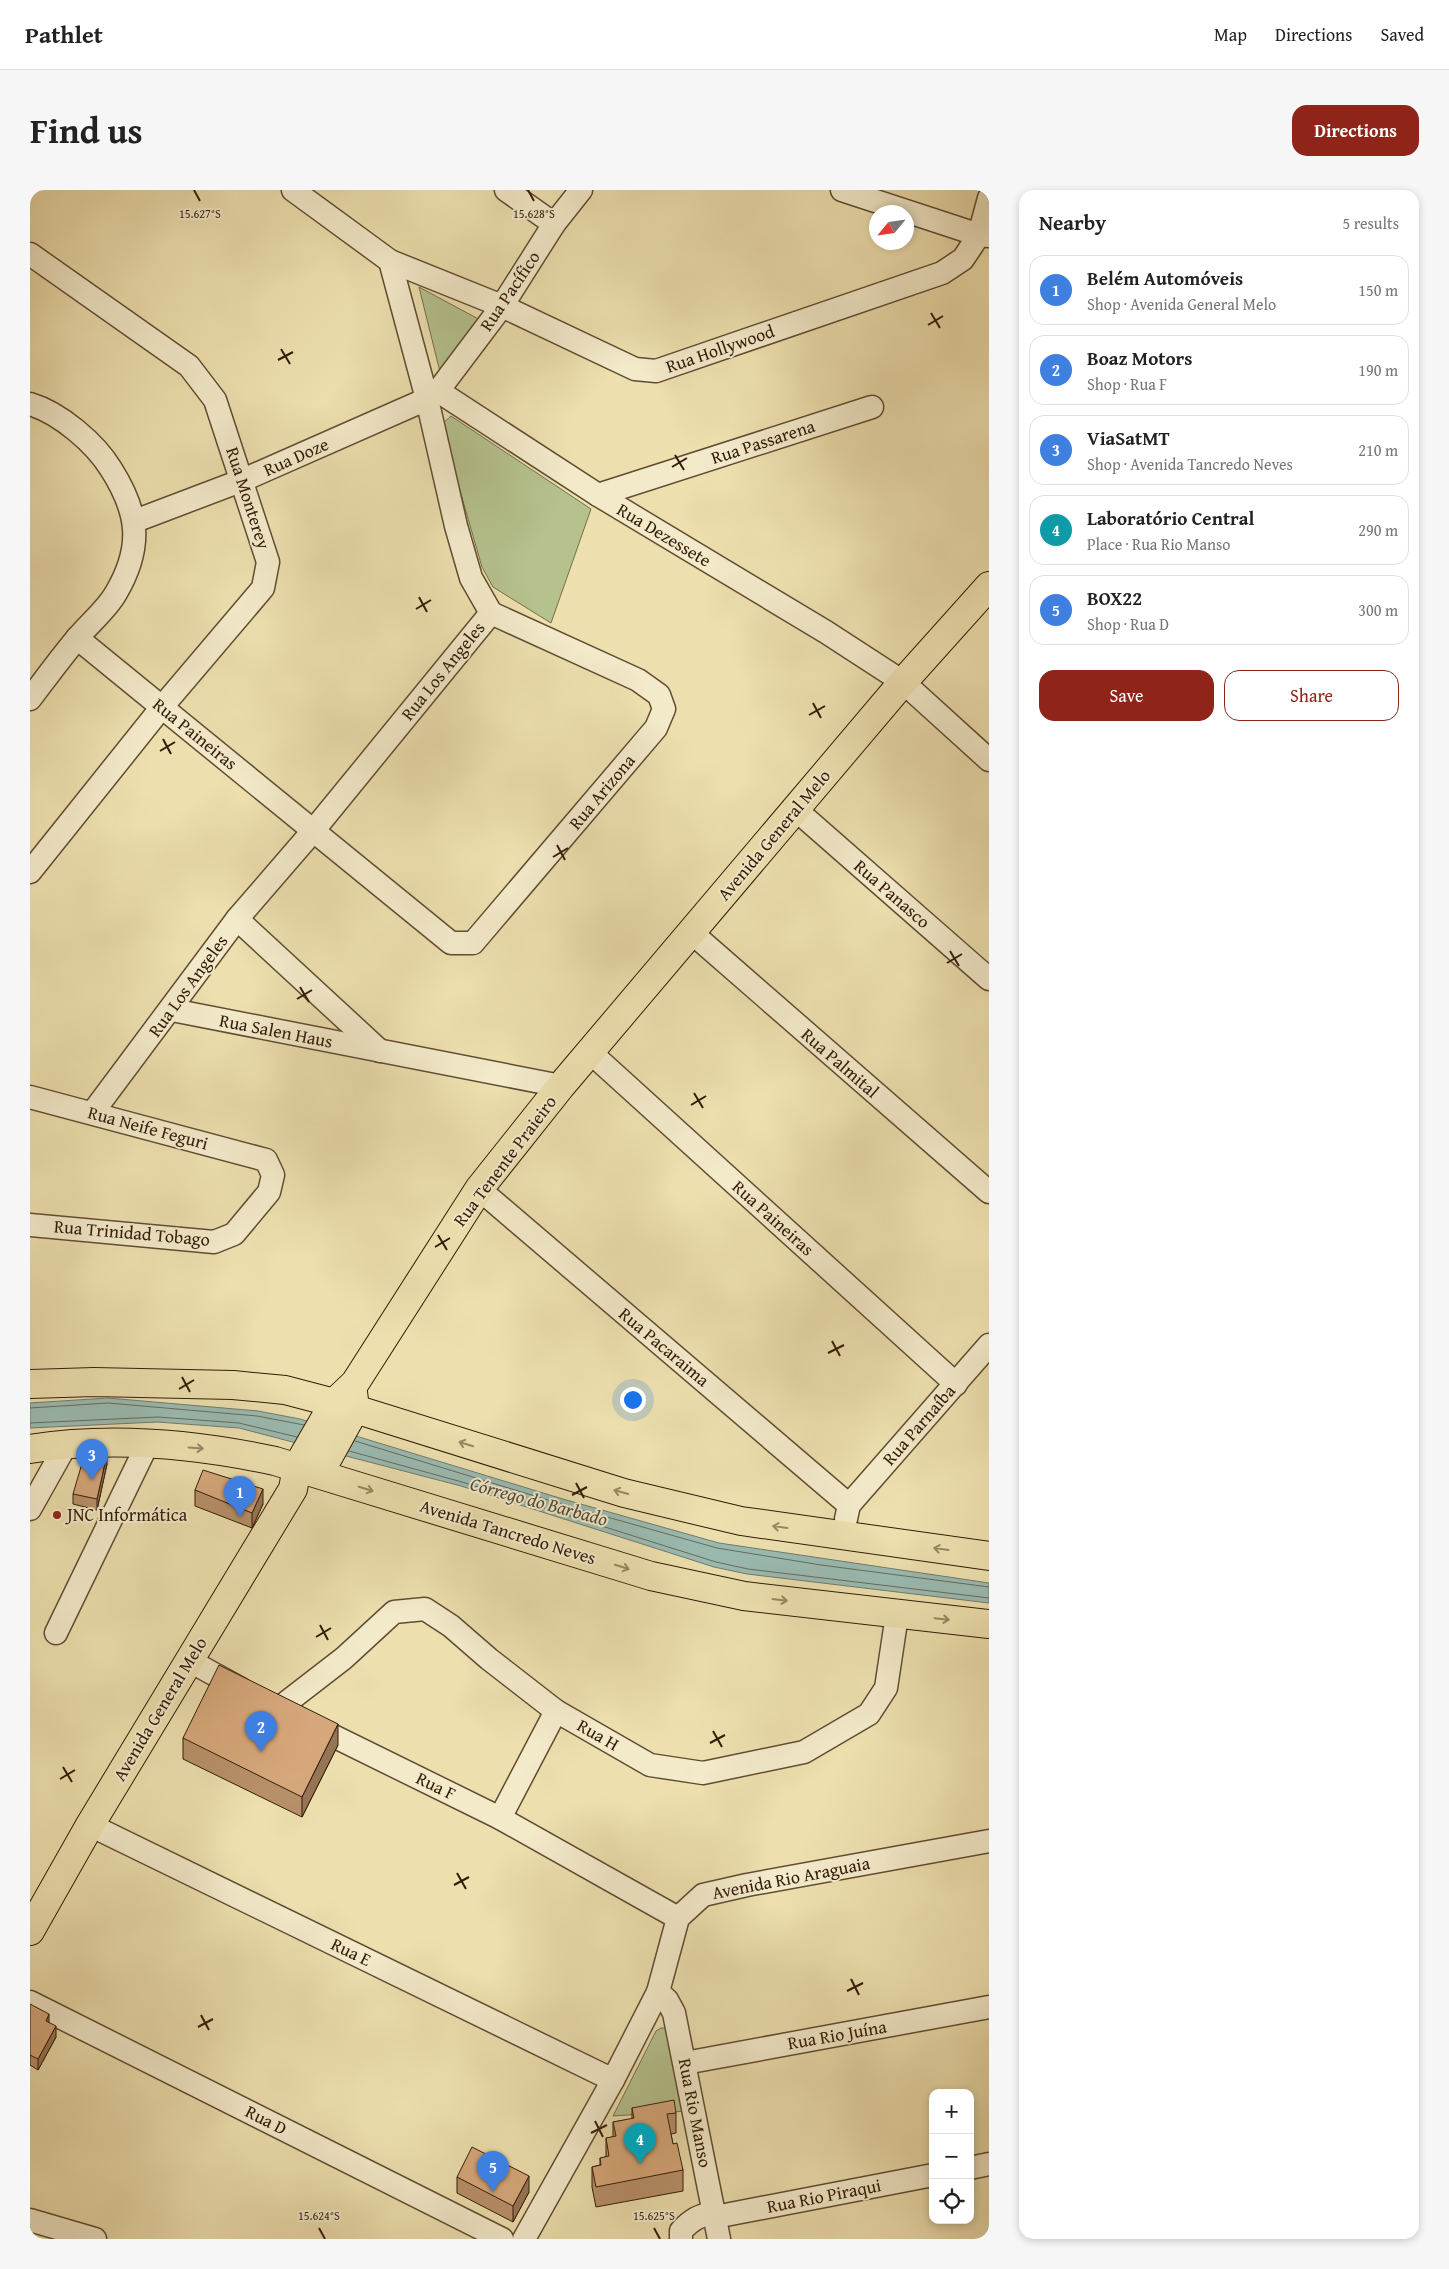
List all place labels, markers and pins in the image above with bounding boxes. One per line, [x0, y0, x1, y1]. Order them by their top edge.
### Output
pin: 3 [76, 1439, 108, 1480]
pin: 1 [224, 1476, 256, 1517]
place label: JNC Informática [65, 1501, 188, 1528]
marker: JNC Informática [51, 1509, 63, 1521]
pin: 2 [245, 1711, 277, 1752]
pin: 4 [624, 2123, 656, 2164]
pin: 5 [477, 2151, 509, 2192]

